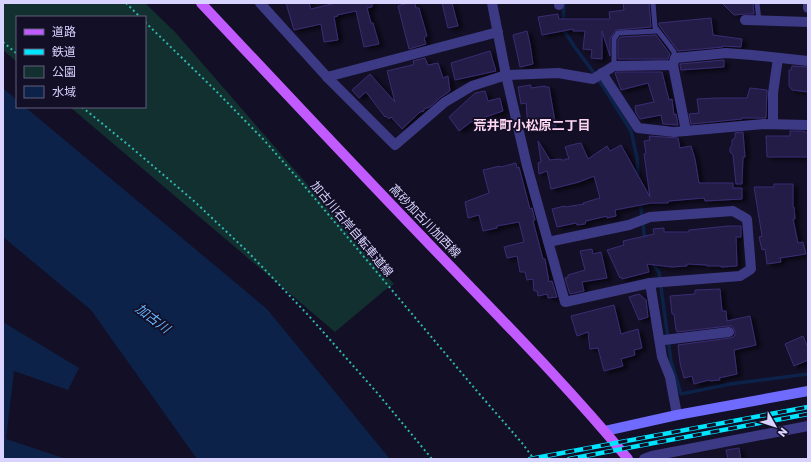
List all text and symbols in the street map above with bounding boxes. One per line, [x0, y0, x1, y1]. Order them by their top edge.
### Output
legend [16, 16, 146, 108]
text: 道路 [52, 25, 76, 39]
text: 鉄道 [52, 45, 76, 59]
text: 公園 [52, 65, 76, 79]
text: 水域 [52, 85, 76, 99]
district label: 荒井町小松原二丁目 [473, 118, 591, 133]
street label: 加古川右岸自転車道線 [308, 179, 396, 279]
street label: 高砂加古川加西線 [387, 182, 463, 260]
water label: 加古川 [133, 301, 174, 337]
north arrow [755, 406, 795, 446]
text: N [775, 425, 790, 439]

